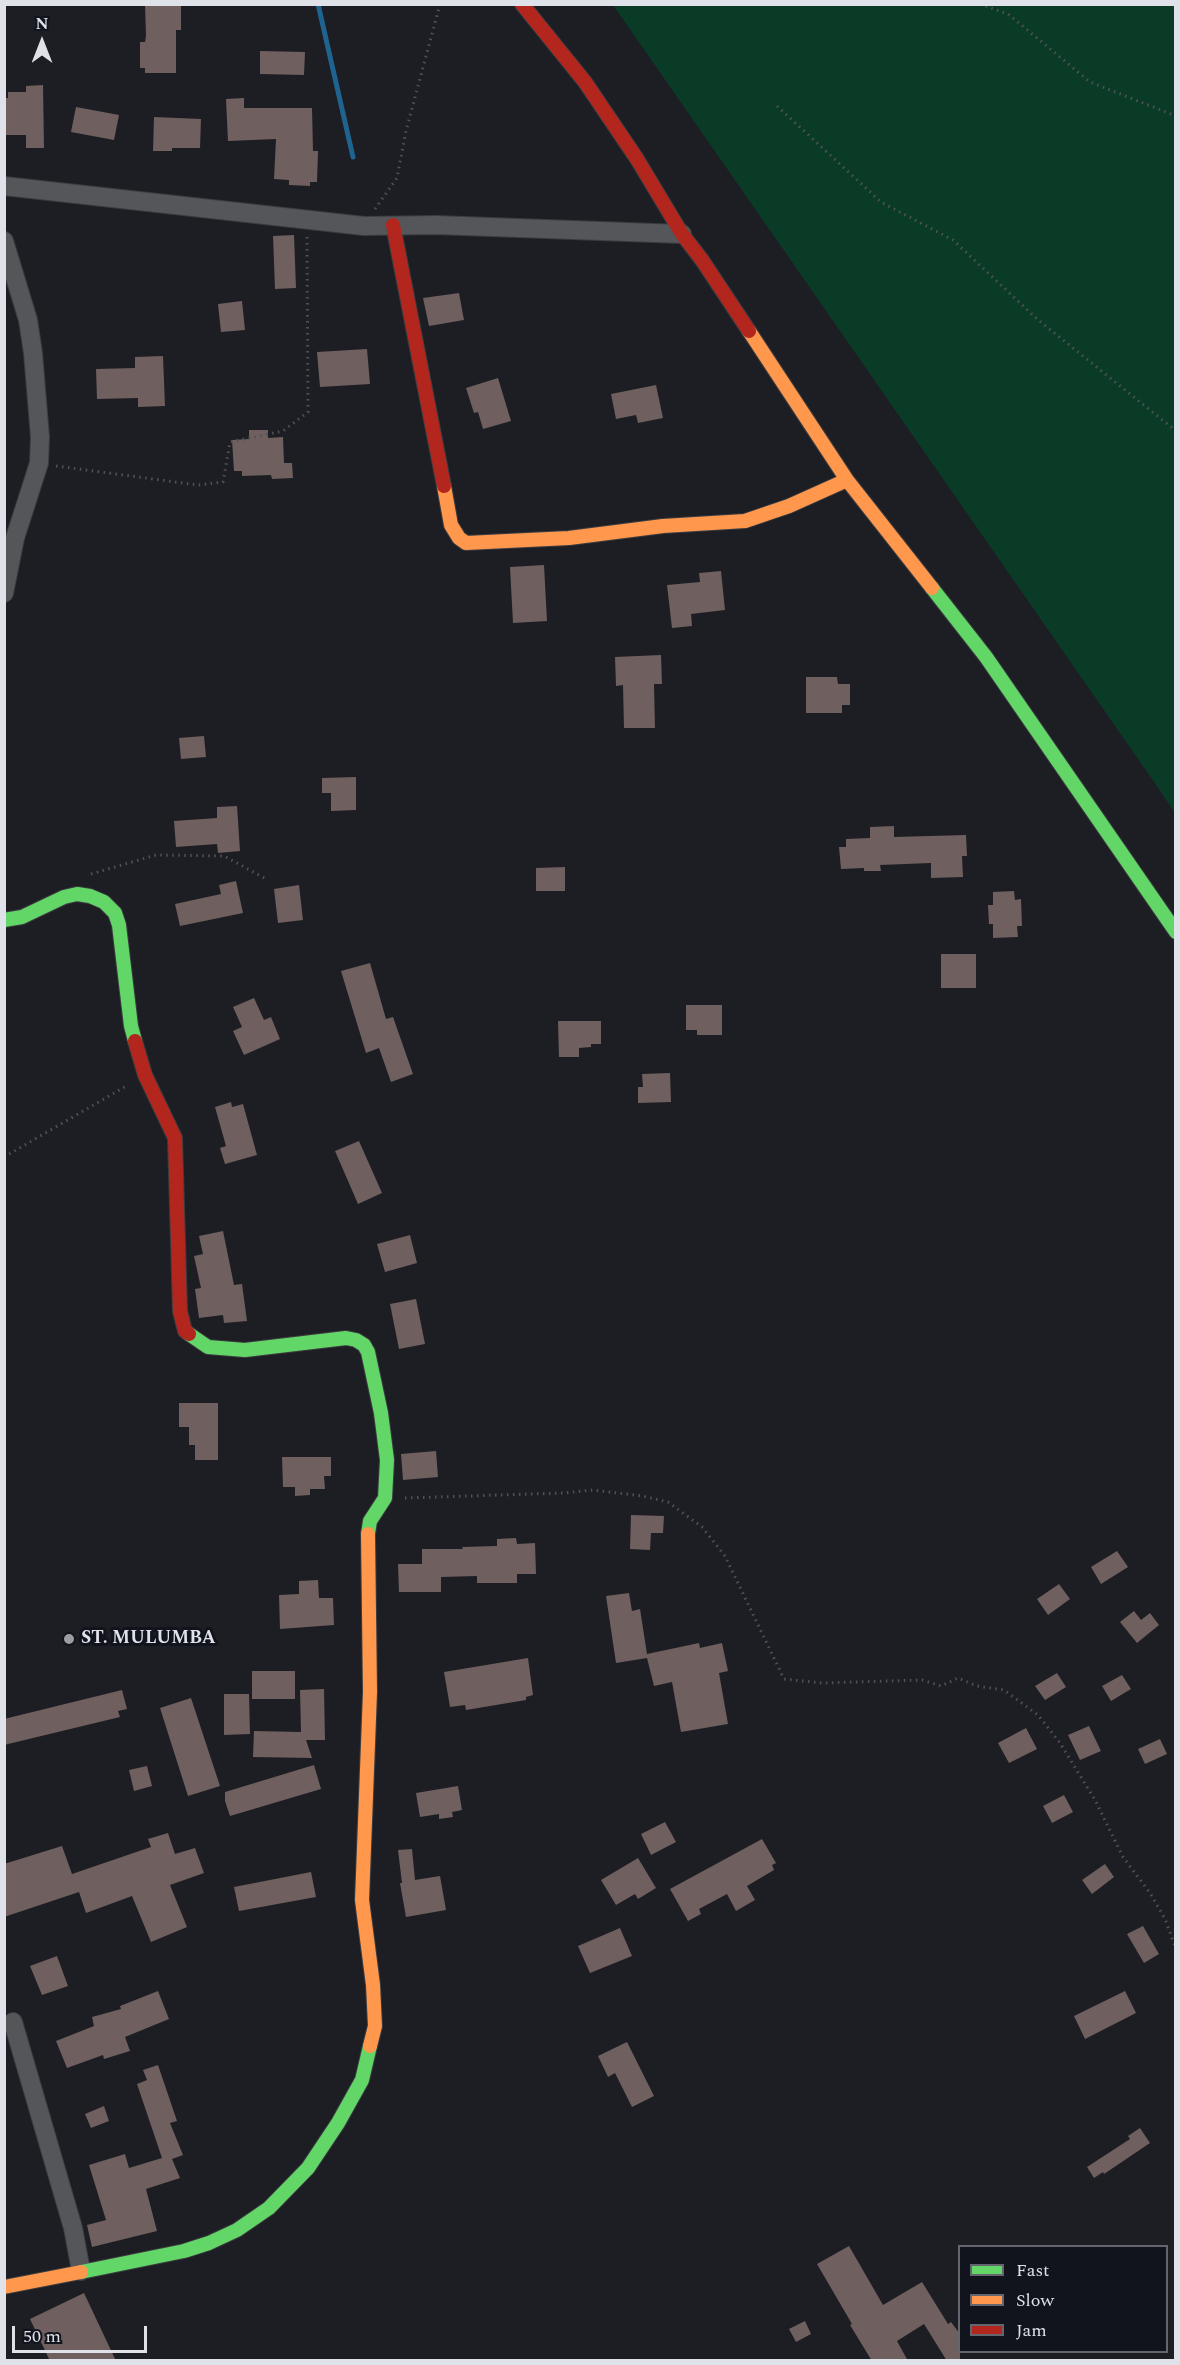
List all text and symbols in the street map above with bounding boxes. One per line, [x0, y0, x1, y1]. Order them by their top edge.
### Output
north arrow [12, 12, 72, 72]
text: N [35, 12, 49, 36]
place label: ST. MULUMBA [81, 1628, 216, 1650]
marker: ST. MULUMBA [62, 1632, 76, 1646]
legend [958, 2245, 1168, 2353]
text: Fast [1016, 2257, 1049, 2284]
text: Slow [1016, 2287, 1054, 2314]
scale bar [15, 2314, 150, 2352]
text: Jam [1016, 2317, 1047, 2344]
text: 50 m [23, 2323, 61, 2350]

